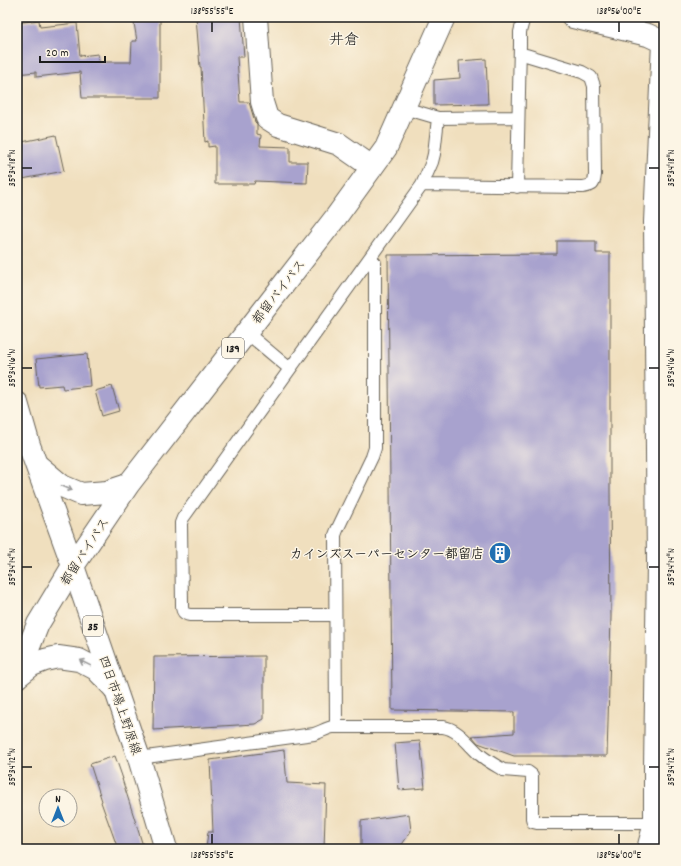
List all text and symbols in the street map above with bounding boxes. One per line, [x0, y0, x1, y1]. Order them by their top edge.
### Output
text: 138°55'55"E [191, 5, 234, 19]
text: 138°56'00"E [597, 5, 642, 19]
district label: 井倉 [329, 30, 359, 52]
scale bar [40, 38, 105, 64]
text: 20 m [46, 45, 69, 62]
text: 35°34'18"N [6, 149, 20, 187]
text: 35°34'18"N [665, 149, 679, 187]
street label: 都留バイパス [249, 256, 311, 329]
road number: 139 [222, 338, 244, 358]
text: 35°34'16"N [6, 349, 20, 387]
text: 35°34'16"N [665, 349, 679, 387]
one-way arrow [61, 485, 73, 493]
street label: 都留バイパス [57, 515, 115, 590]
building icon: カインズスーパーセンター都留店 [487, 540, 513, 566]
place label: カインズスーパーセンター都留店 [290, 546, 484, 565]
text: 35°34'14"N [6, 548, 20, 586]
text: 35°34'14"N [665, 548, 679, 586]
road number: 35 [83, 616, 103, 636]
street label: 四日市場上野原線 [93, 654, 145, 759]
one-way arrow [79, 659, 91, 666]
text: 35°34'12"N [6, 748, 20, 786]
text: 35°34'12"N [665, 748, 679, 786]
north arrow [38, 788, 78, 828]
text: N [55, 792, 61, 808]
text: 138°55'55"E [191, 849, 234, 863]
text: 138°56'00"E [597, 849, 642, 863]

